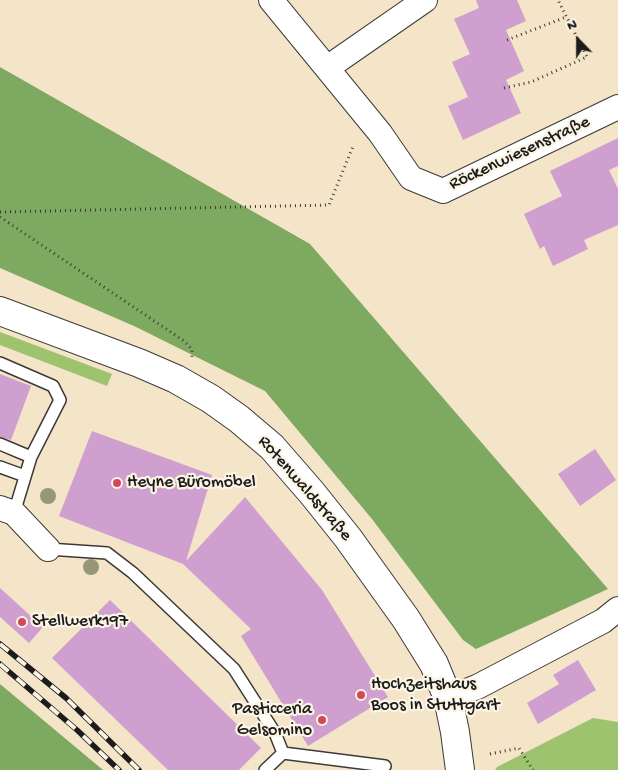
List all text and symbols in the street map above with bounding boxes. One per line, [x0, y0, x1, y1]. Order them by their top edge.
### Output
north arrow [553, 15, 603, 65]
text: N [565, 16, 580, 35]
street label: Röckenwiesenstraße [446, 112, 594, 196]
street label: Rotenwaldstraße [252, 432, 356, 546]
place label: Heyne Büromöbel [127, 472, 256, 494]
marker: Heyne Büromöbel [111, 477, 123, 489]
place label: Stellwerk197 [32, 611, 128, 633]
marker: Stellwerk197 [16, 616, 28, 628]
place label: Hochzeitshaus Boos in Stuttgart [371, 674, 499, 716]
marker: Hochzeitshaus Boos in Stuttgart [355, 689, 367, 701]
place label: Pasticceria Gelsomino [232, 699, 312, 742]
marker: Pasticceria Gelsomino [316, 714, 328, 726]

